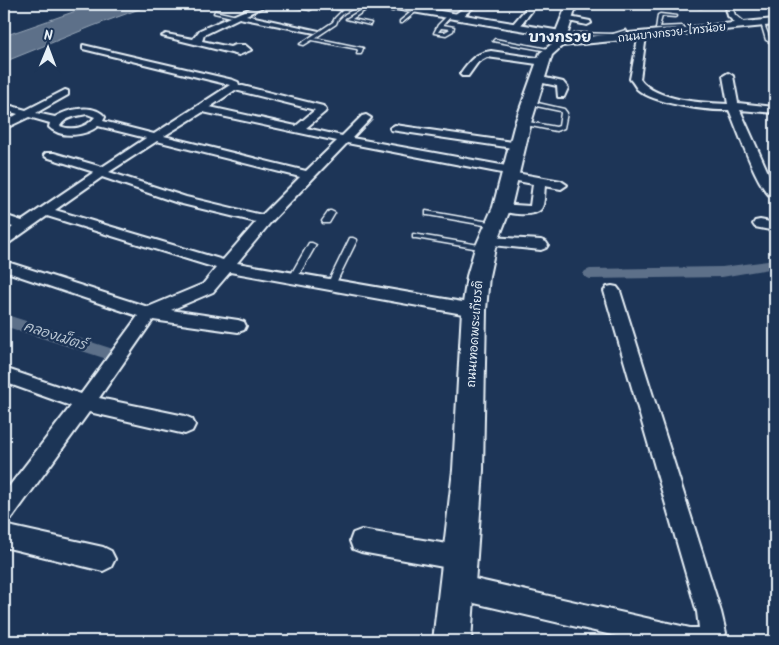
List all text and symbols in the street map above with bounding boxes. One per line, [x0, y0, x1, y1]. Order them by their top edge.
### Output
street label: ถนนบางกรวย-ไทรน้อย [617, 18, 727, 48]
north arrow [22, 22, 72, 72]
text: N [44, 25, 53, 47]
district label: บางกรวย [528, 26, 592, 50]
street label: ถนนเทอดพระเกียรติ [462, 280, 488, 388]
water label: คลองเม็ตร์ [21, 316, 92, 357]

